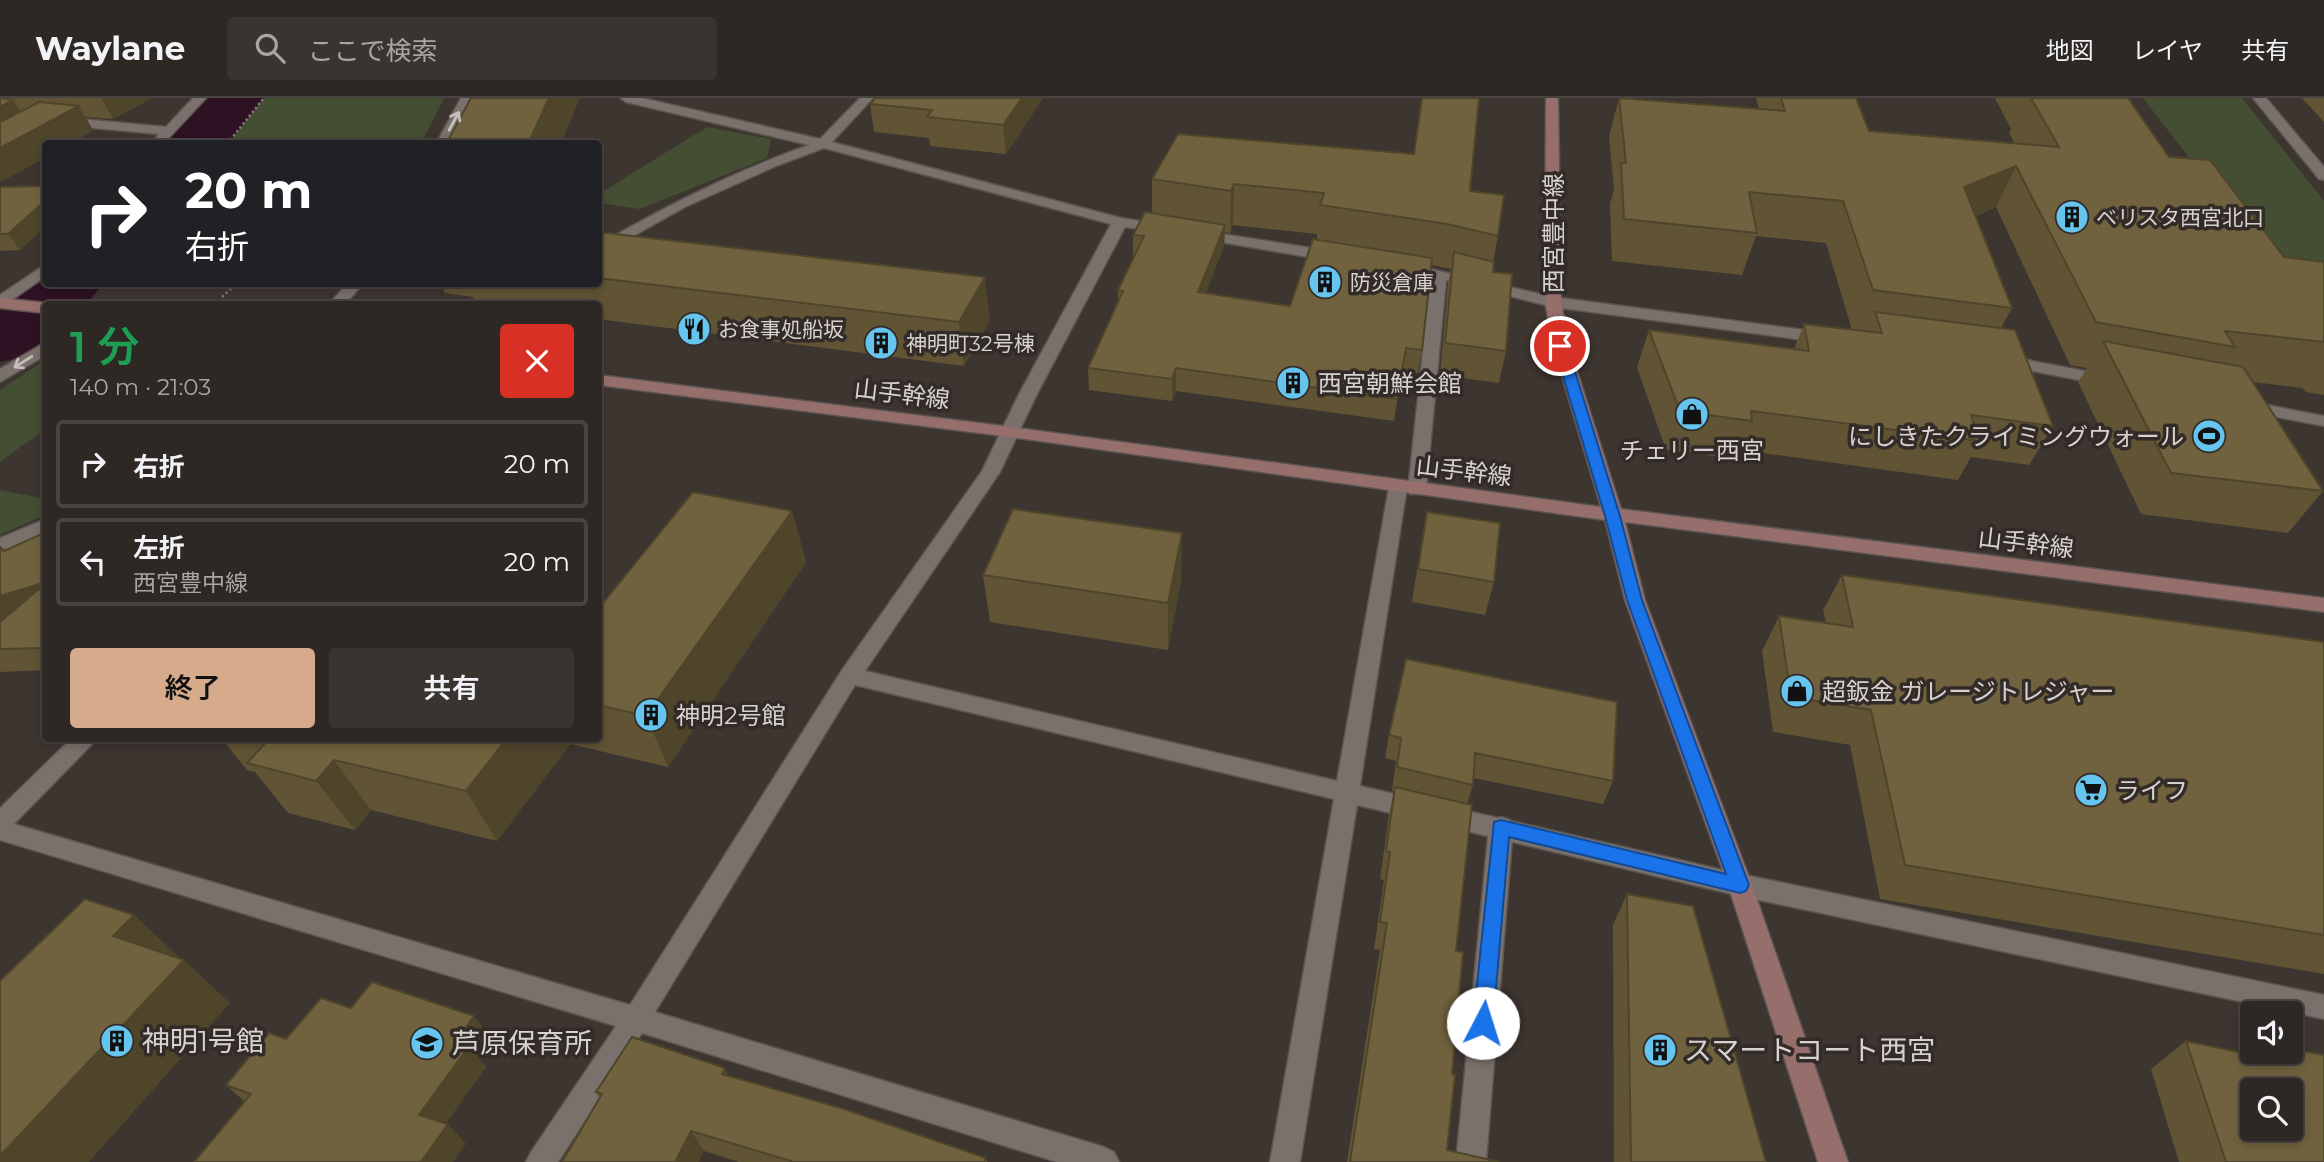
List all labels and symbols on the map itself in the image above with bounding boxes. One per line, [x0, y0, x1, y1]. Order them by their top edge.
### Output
one-way arrow [448, 111, 461, 132]
street label: 西宮豊中線 [1539, 173, 1568, 293]
building icon: ベリスタ西宮北口 [2053, 198, 2091, 236]
place label: ベリスタ西宮北口 [2096, 205, 2264, 230]
building icon: 防災倉庫 [1306, 263, 1344, 301]
place label: 防災倉庫 [1350, 270, 1434, 295]
restaurant icon: お食事処船坂 [675, 310, 713, 348]
pin [1530, 316, 1590, 376]
place label: お食事処船坂 [718, 317, 844, 342]
building icon: 神明町32号棟 [862, 324, 900, 362]
place label: 神明町32号棟 [906, 331, 1035, 356]
one-way arrow [14, 355, 33, 370]
building icon: 西宮朝鮮会館 [1274, 364, 1312, 402]
place label: 西宮朝鮮会館 [1318, 369, 1462, 398]
street label: 山手幹線 [853, 374, 951, 414]
shop icon: チェリー西宮 [1673, 395, 1711, 433]
sports icon: にしきたクライミングウォール [2190, 417, 2228, 455]
place label: にしきたクライミングウォール [1848, 422, 2184, 451]
place label: チェリー西宮 [1620, 436, 1764, 465]
street label: 山手幹線 [1415, 451, 1513, 491]
street label: 山手幹線 [1977, 523, 2075, 563]
shop icon: 超鈑金 ガレージトレジャー [1778, 672, 1816, 710]
place label: 超鈑金 ガレージトレジャー [1822, 677, 2115, 706]
building icon: 神明2号館 [632, 696, 670, 734]
place label: 神明2号館 [676, 701, 786, 730]
supermarket icon: ライフ [2072, 771, 2110, 809]
place label: ライフ [2116, 776, 2188, 805]
position arrow [1446, 986, 1520, 1060]
building icon: 神明1号館 [98, 1022, 136, 1060]
place label: 神明1号館 [142, 1024, 264, 1058]
school or university icon: 芦原保育所 [408, 1024, 446, 1062]
place label: 芦原保育所 [452, 1026, 592, 1060]
building icon: スマートコート西宮 [1641, 1031, 1679, 1069]
place label: スマートコート西宮 [1684, 1033, 1935, 1067]

